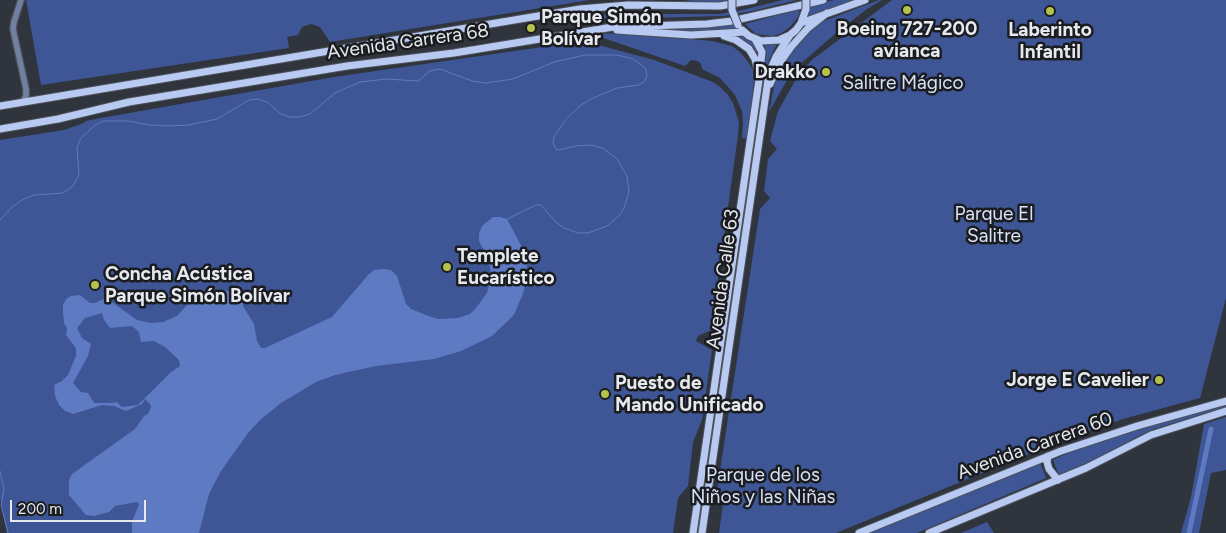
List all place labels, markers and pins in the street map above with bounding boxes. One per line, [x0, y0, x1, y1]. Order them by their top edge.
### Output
marker: Boeing 727-200 avianca [901, 4, 913, 16]
marker: Laberinto Infantil [1044, 5, 1056, 17]
place label: Parque Simón Bolívar [541, 6, 662, 50]
place label: Boeing 727-200 avianca [837, 18, 977, 62]
place label: Laberinto Infantil [1008, 19, 1092, 63]
marker: Parque Simón Bolívar [525, 22, 537, 34]
place label: Drakko [754, 61, 816, 83]
marker: Drakko [820, 66, 832, 78]
place label: Templete Eucarístico [457, 245, 555, 289]
marker: Templete Eucarístico [441, 261, 453, 273]
place label: Concha Acústica Parque Simón Bolívar [105, 263, 290, 307]
marker: Concha Acústica Parque Simón Bolívar [89, 279, 101, 291]
place label: Jorge E Cavelier [1006, 369, 1149, 391]
place label: Puesto de Mando Unificado [615, 372, 764, 416]
marker: Jorge E Cavelier [1153, 374, 1165, 386]
marker: Puesto de Mando Unificado [599, 388, 611, 400]

